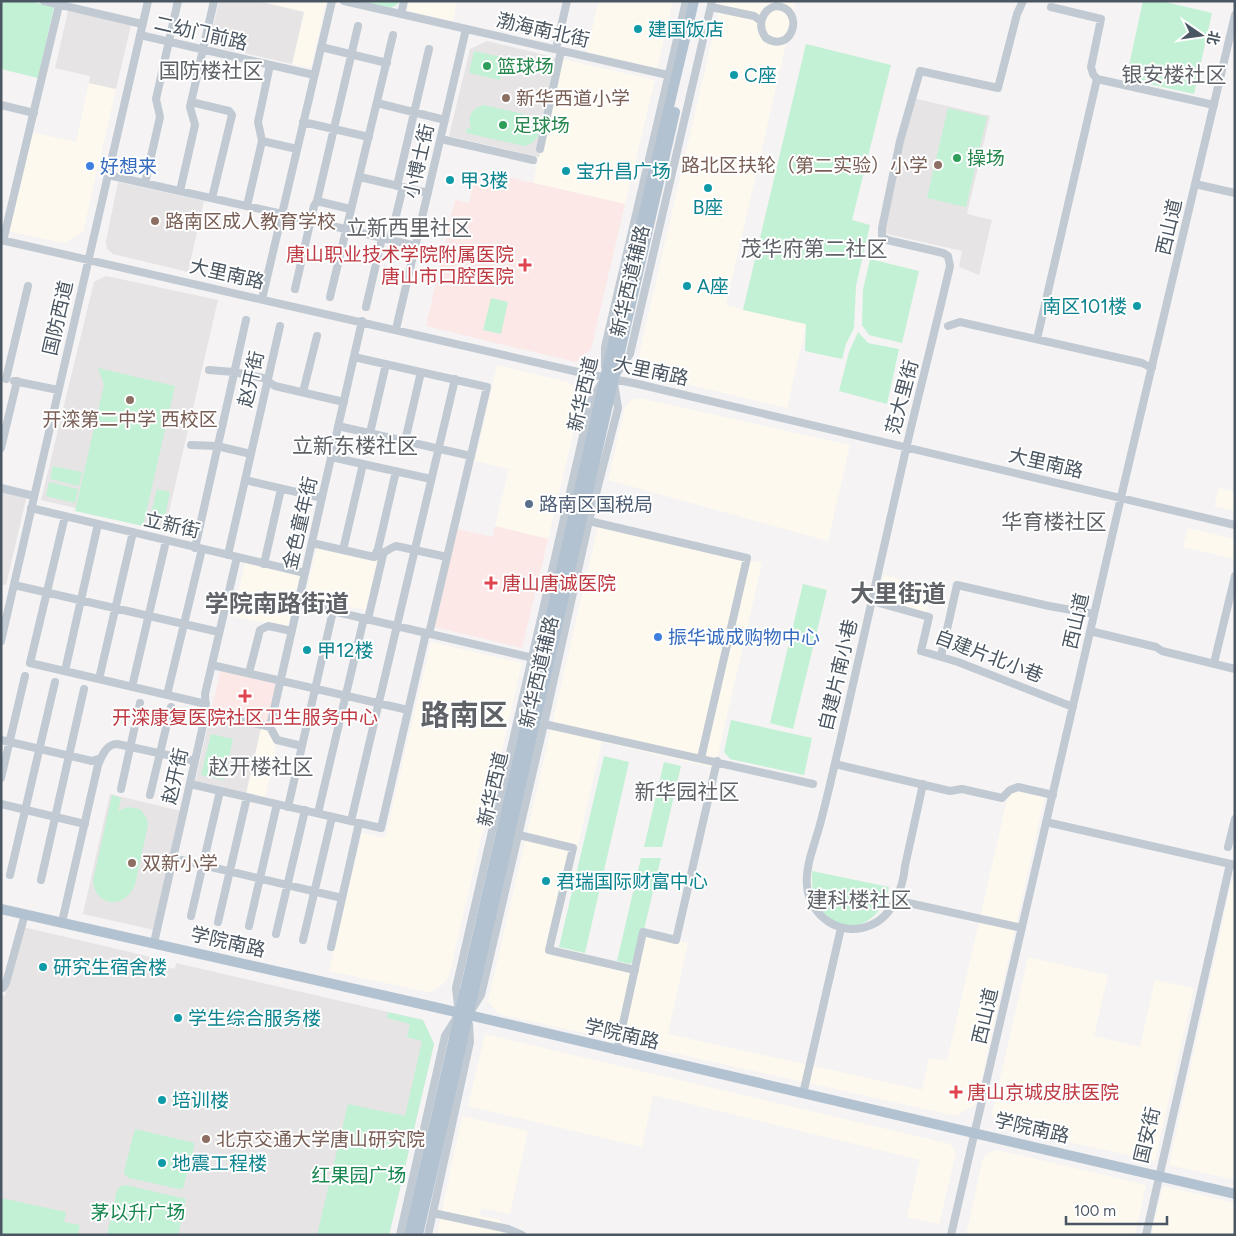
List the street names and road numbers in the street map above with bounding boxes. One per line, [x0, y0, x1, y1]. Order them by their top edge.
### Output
street label: 渤海南北街 [494, 8, 592, 52]
street label: 二幼门前路 [152, 11, 250, 55]
street label: 小博士街 [399, 121, 439, 201]
street label: 西山道 [1151, 197, 1187, 257]
street label: 新华西道辅路 [606, 223, 654, 339]
street label: 大里南路 [187, 254, 267, 294]
street label: 国防西道 [38, 278, 78, 358]
street label: 赵开街 [233, 349, 269, 409]
street label: 大里南路 [611, 352, 691, 390]
street label: 新华西道 [563, 354, 603, 434]
street label: 范大里街 [881, 357, 923, 437]
street label: 大里南路 [1006, 443, 1086, 483]
street label: 金色童年街 [278, 474, 322, 572]
street label: 立新街 [142, 507, 202, 543]
street label: 西山道 [1058, 591, 1094, 651]
street label: 新华西道辅路 [515, 614, 563, 730]
street label: 自建片南小巷 [814, 617, 862, 733]
street label: 自建片北小巷 [932, 625, 1046, 687]
street label: 赵开街 [157, 746, 193, 806]
street label: 新华西道 [473, 749, 513, 829]
street label: 学院南路 [188, 922, 268, 962]
street label: 西山道 [967, 986, 1003, 1046]
street label: 学院南路 [582, 1014, 662, 1054]
street label: 国安街 [1129, 1105, 1165, 1165]
street label: 学院南路 [992, 1108, 1072, 1148]

